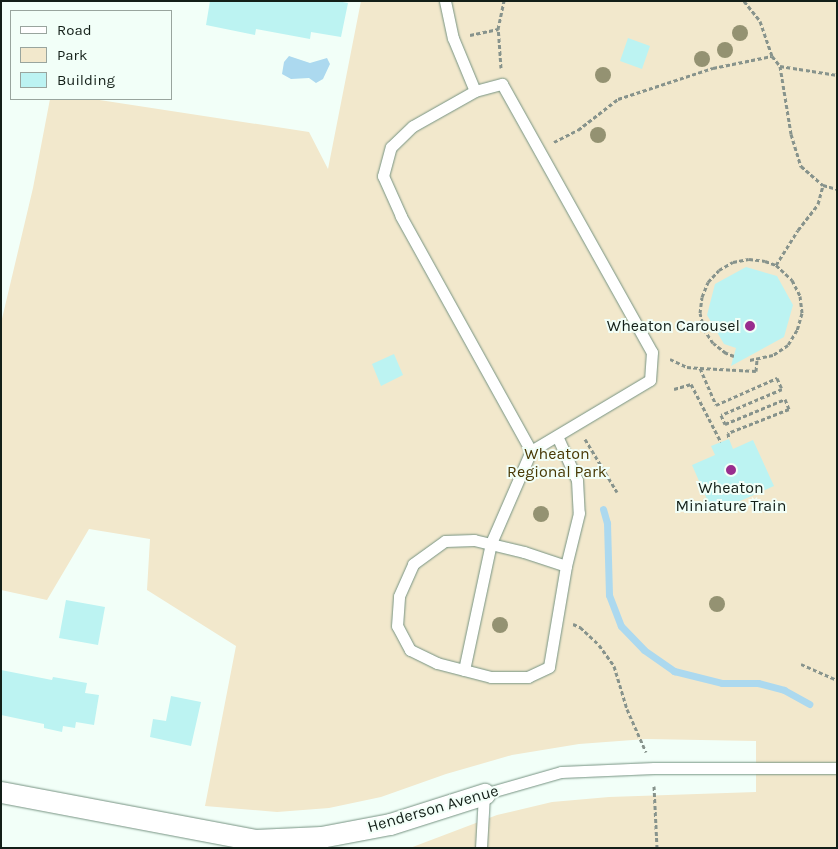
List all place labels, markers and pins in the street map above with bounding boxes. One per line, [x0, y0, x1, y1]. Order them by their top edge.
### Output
place label: Wheaton Carousel [607, 316, 740, 336]
marker: Wheaton Carousel [744, 320, 756, 332]
marker: Wheaton Miniature Train [725, 464, 737, 476]
place label: Wheaton Miniature Train [676, 478, 786, 516]

